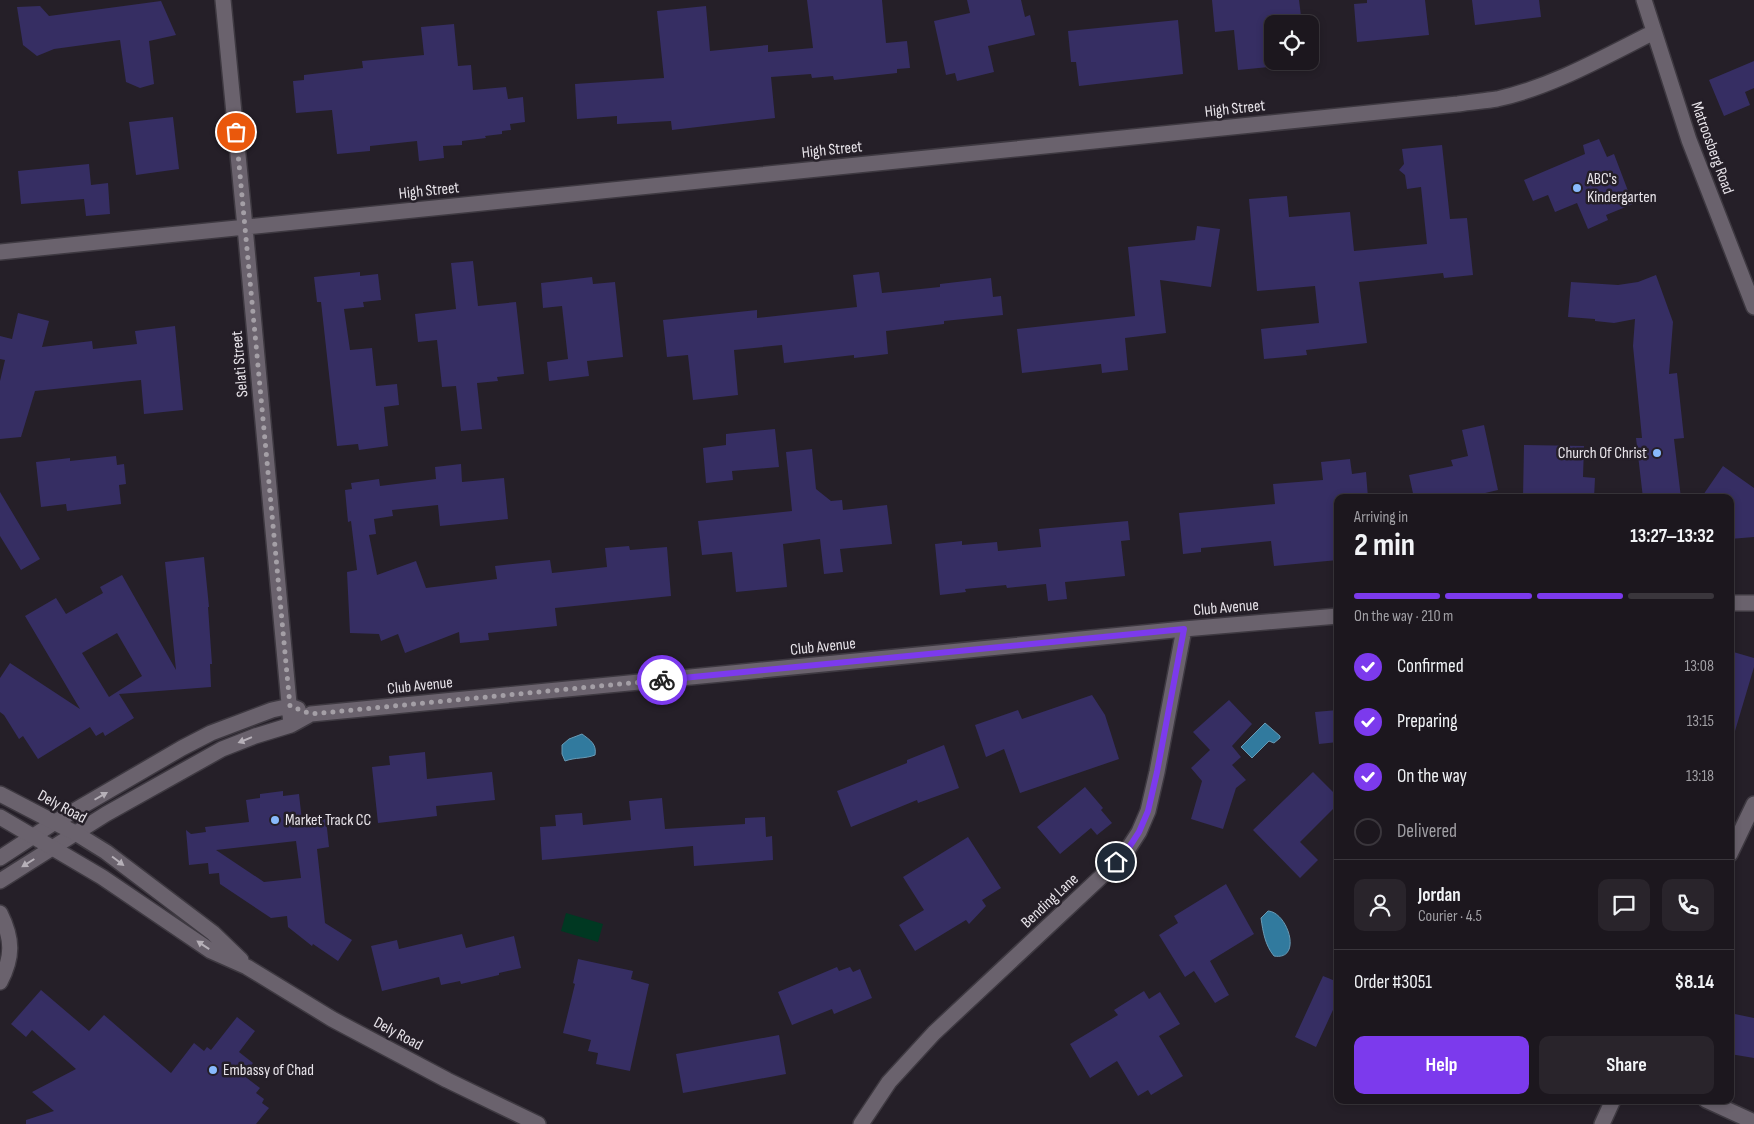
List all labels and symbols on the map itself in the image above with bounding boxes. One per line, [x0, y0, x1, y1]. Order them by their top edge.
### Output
street label: High Street [1204, 96, 1266, 122]
street label: Matroosberg Road [1687, 99, 1737, 197]
pin [215, 111, 257, 153]
street label: High Street [801, 137, 863, 163]
place label: ABC's Kindergarten [1586, 170, 1657, 207]
street label: High Street [398, 178, 460, 204]
marker: ABC's Kindergarten [1571, 182, 1583, 194]
street label: Selati Street [228, 330, 252, 398]
place label: Church Of Christ [1558, 444, 1647, 463]
marker: Church Of Christ [1651, 447, 1663, 459]
street label: Club Avenue [1192, 596, 1260, 620]
street label: Club Avenue [789, 634, 857, 660]
courier [637, 655, 687, 705]
street label: Club Avenue [386, 673, 454, 699]
one-way arrow [237, 736, 252, 744]
street label: Dely Road [34, 786, 90, 828]
one-way arrow [94, 791, 108, 800]
place label: Market Track CC [285, 811, 371, 830]
marker: Market Track CC [269, 814, 281, 826]
pin [1095, 841, 1137, 883]
one-way arrow [111, 855, 124, 866]
one-way arrow [21, 859, 34, 868]
street label: Bending Lane [1017, 870, 1083, 932]
one-way arrow [197, 941, 210, 950]
street label: Dely Road [370, 1013, 426, 1055]
place label: Embassy of Chad [223, 1061, 314, 1080]
marker: Embassy of Chad [207, 1064, 219, 1076]

